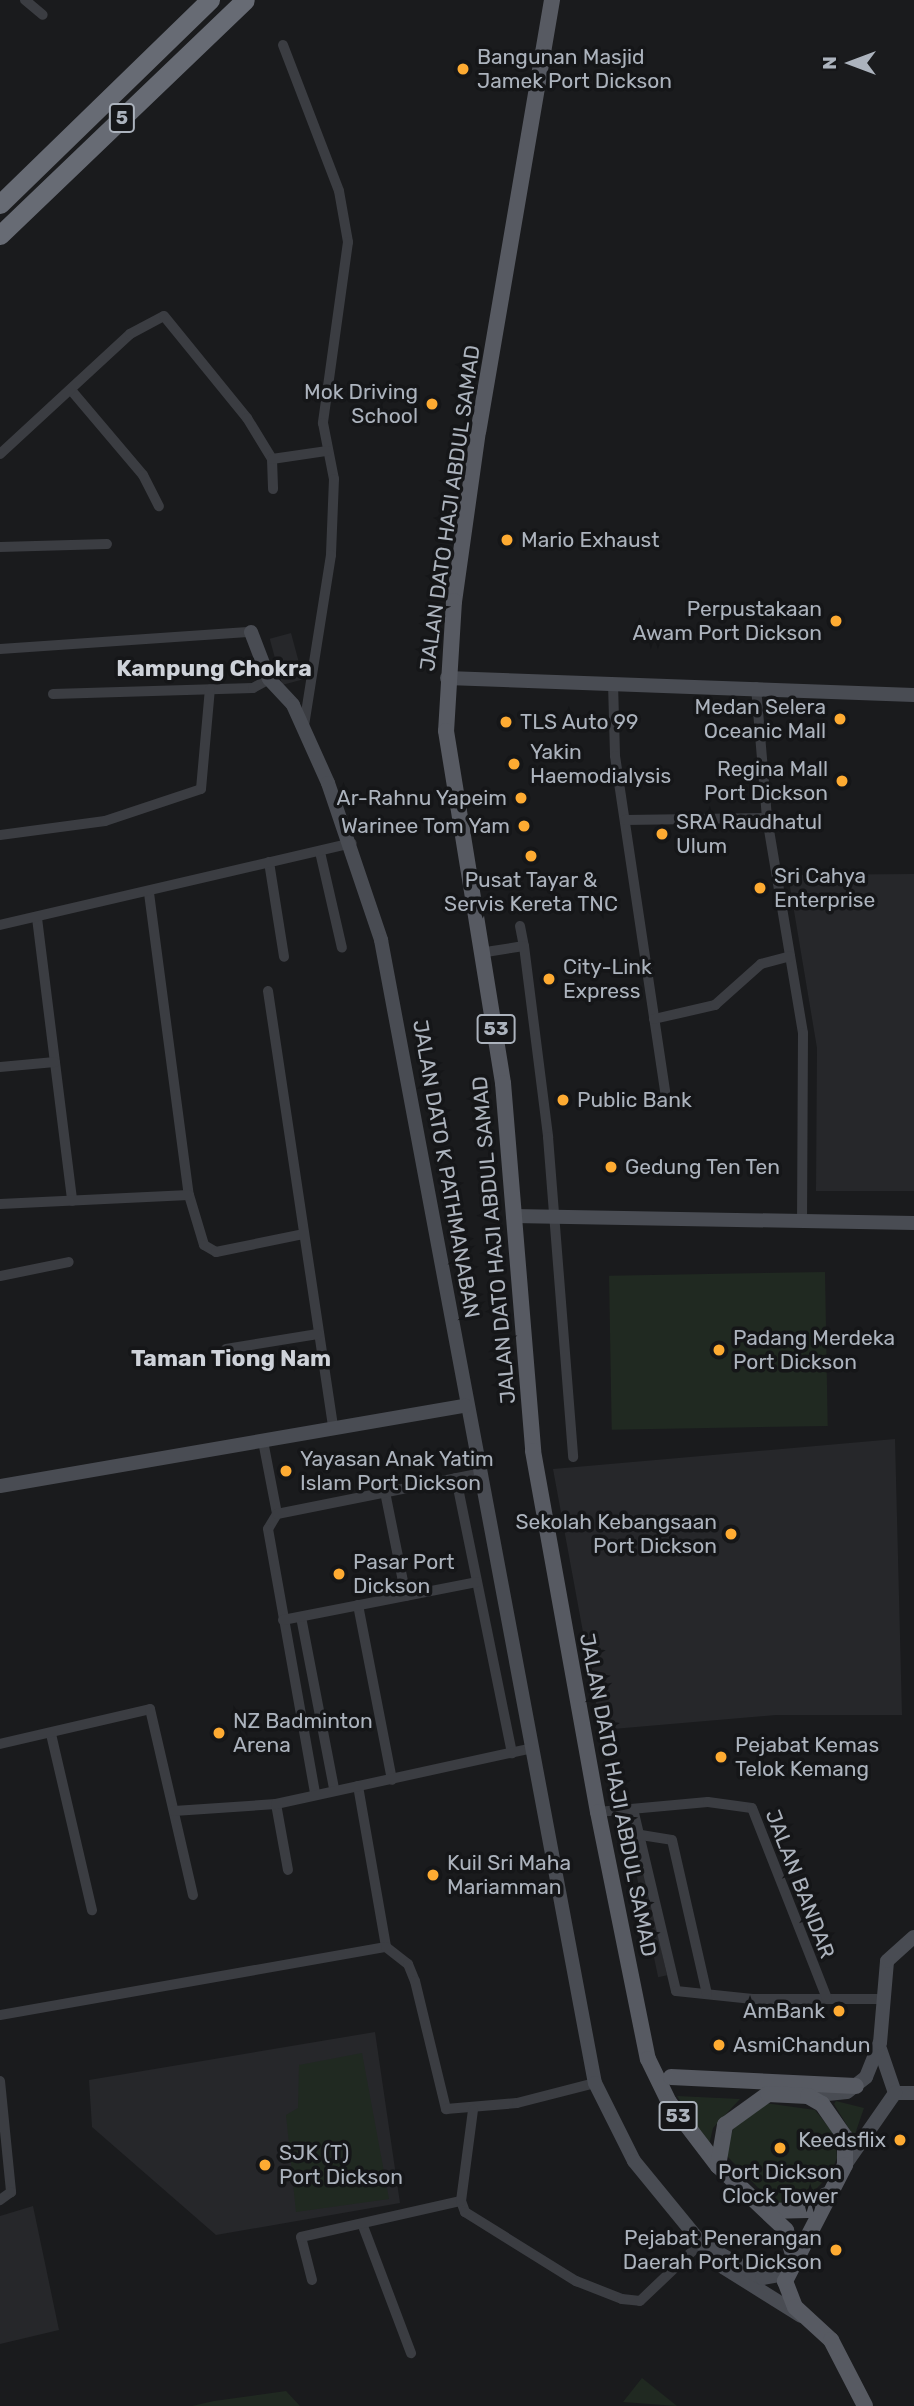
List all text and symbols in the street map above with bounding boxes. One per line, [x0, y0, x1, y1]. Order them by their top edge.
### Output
north arrow [816, 28, 886, 98]
place label: Bangunan Masjid Jamek Port Dickson [477, 44, 672, 94]
text: N [818, 56, 841, 70]
marker: Bangunan Masjid Jamek Port Dickson [455, 61, 471, 77]
road number: 5 [108, 102, 136, 134]
street label: JALAN DATO HAJI ABDUL SAMAD [415, 343, 485, 673]
place label: Mok Driving School [304, 379, 418, 429]
marker: Mok Driving School [424, 396, 440, 412]
place label: Mario Exhaust [521, 527, 660, 553]
marker: Mario Exhaust [499, 532, 515, 548]
place label: Perpustakaan Awam Port Dickson [632, 596, 822, 646]
marker: Perpustakaan Awam Port Dickson [828, 613, 844, 629]
district label: Kampung Chokra [116, 654, 312, 682]
place label: Medan Selera Oceanic Mall [695, 694, 826, 744]
place label: TLS Auto 99 [520, 709, 639, 735]
marker: Medan Selera Oceanic Mall [832, 711, 848, 727]
marker: TLS Auto 99 [498, 714, 514, 730]
place label: Yakin Haemodialysis [530, 739, 671, 789]
marker: Yakin Haemodialysis [504, 754, 524, 774]
place label: Regina Mall Port Dickson [704, 756, 828, 806]
marker: Regina Mall Port Dickson [834, 773, 850, 789]
place label: Ar-Rahnu Yapeim [336, 785, 507, 811]
marker: Ar-Rahnu Yapeim [513, 790, 529, 806]
place label: SRA Raudhatul Ulum [676, 809, 823, 859]
place label: Warinee Tom Yam [340, 813, 510, 839]
marker: Warinee Tom Yam [516, 818, 532, 834]
marker: SRA Raudhatul Ulum [654, 826, 670, 842]
marker: Pusat Tayar & Servis Kereta TNC [523, 848, 539, 864]
place label: Sri Cahya Enterprise [774, 863, 875, 913]
place label: Pusat Tayar & Servis Kereta TNC [444, 867, 618, 917]
marker: Sri Cahya Enterprise [752, 880, 768, 896]
place label: City-Link Express [563, 954, 652, 1004]
marker: City-Link Express [541, 971, 557, 987]
road number: 53 [475, 1014, 517, 1044]
street label: JALAN DATO K PATHMANABAN [407, 1018, 485, 1320]
street label: JALAN DATO HAJI ABDUL SAMAD [467, 1074, 521, 1406]
place label: Public Bank [577, 1087, 692, 1113]
marker: Public Bank [555, 1092, 571, 1108]
place label: Gedung Ten Ten [625, 1154, 781, 1180]
marker: Gedung Ten Ten [603, 1159, 619, 1175]
place label: Padang Merdeka Port Dickson [733, 1325, 895, 1375]
marker: Padang Merdeka Port Dickson [711, 1342, 727, 1358]
district label: Taman Tiong Nam [131, 1344, 331, 1372]
place label: Yayasan Anak Yatim Islam Port Dickson [300, 1446, 495, 1496]
marker: Yayasan Anak Yatim Islam Port Dickson [278, 1463, 294, 1479]
place label: Sekolah Kebangsaan Port Dickson [515, 1509, 717, 1559]
marker: Sekolah Kebangsaan Port Dickson [723, 1526, 739, 1542]
place label: Pasar Port Dickson [353, 1549, 455, 1599]
marker: Pasar Port Dickson [331, 1566, 347, 1582]
street label: JALAN DATO HAJI ABDUL SAMAD [574, 1631, 662, 1959]
place label: NZ Badminton Arena [233, 1708, 373, 1758]
marker: NZ Badminton Arena [211, 1725, 227, 1741]
place label: Pejabat Kemas Telok Kemang [735, 1732, 879, 1782]
marker: Pejabat Kemas Telok Kemang [713, 1749, 729, 1765]
street label: JALAN BANDAR [760, 1806, 840, 1962]
place label: Kuil Sri Maha Mariamman [447, 1850, 571, 1900]
marker: Kuil Sri Maha Mariamman [425, 1867, 441, 1883]
place label: AmBank [743, 1998, 825, 2024]
marker: AmBank [831, 2003, 847, 2019]
place label: AsmiChandun [733, 2032, 870, 2058]
marker: AsmiChandun [711, 2037, 727, 2053]
road number: 53 [657, 2100, 699, 2132]
place label: Keedsflix [798, 2127, 886, 2153]
marker: Keedsflix [892, 2132, 908, 2148]
place label: SJK (T) Port Dickson [279, 2140, 403, 2190]
marker: Port Dickson Clock Tower [772, 2140, 788, 2156]
marker: SJK (T) Port Dickson [257, 2157, 273, 2173]
place label: Port Dickson Clock Tower [718, 2159, 842, 2209]
place label: Pejabat Penerangan Daerah Port Dickson [623, 2225, 822, 2275]
marker: Pejabat Penerangan Daerah Port Dickson [828, 2242, 844, 2258]

